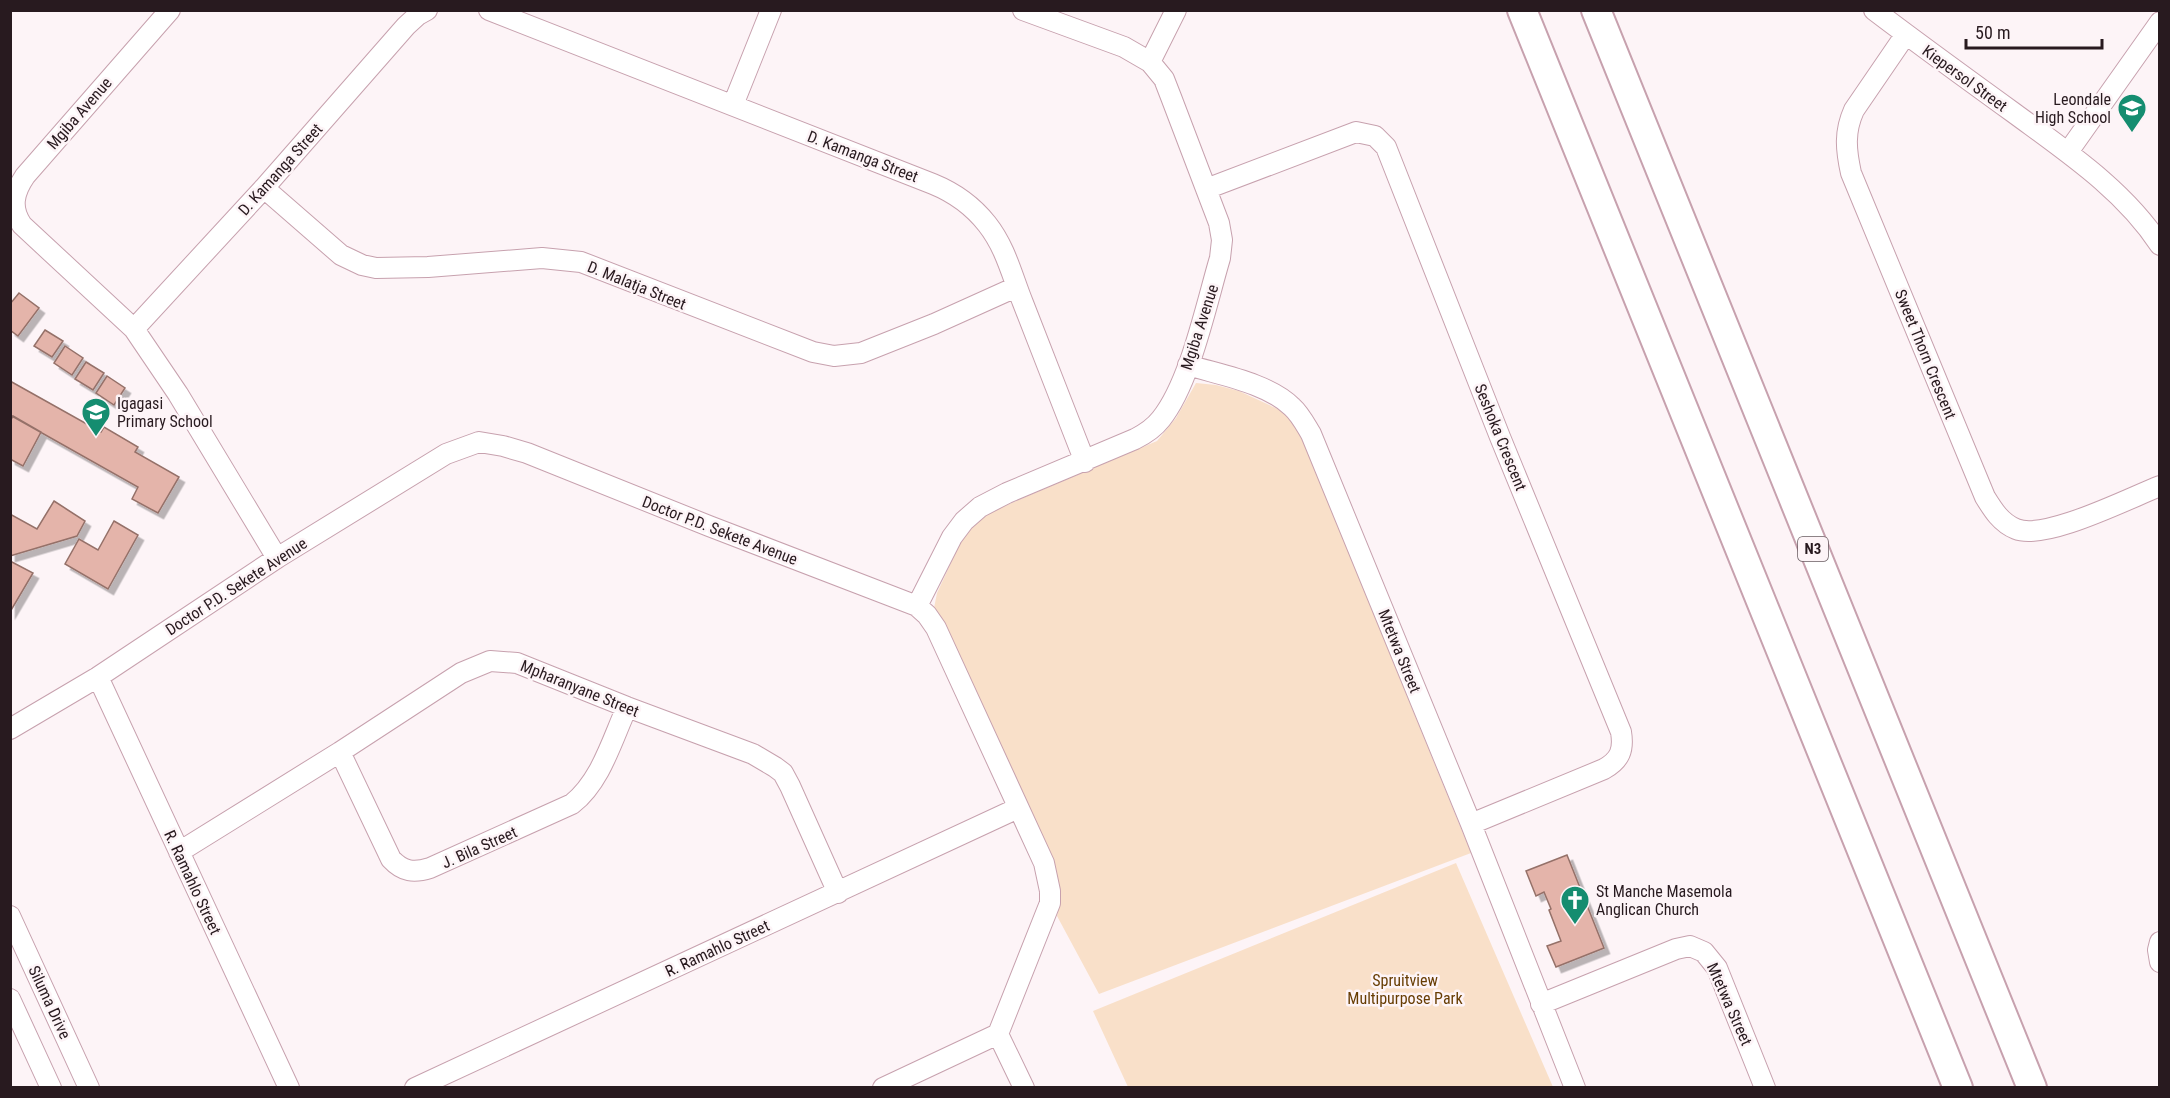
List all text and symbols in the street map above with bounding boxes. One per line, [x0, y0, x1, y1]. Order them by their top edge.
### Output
scale bar [1966, 12, 2102, 50]
text: 50 m [1975, 22, 2010, 43]
street label: Kiepersol Street [1919, 41, 2011, 116]
street label: Mgiba Avenue [43, 74, 116, 153]
place label: Leondale High School [2035, 90, 2111, 127]
school or university icon: Leondale High School [2116, 92, 2148, 134]
street label: D. Kamanga Street [234, 119, 327, 219]
street label: D. Kamanga Street [805, 127, 921, 186]
street label: D. Malatja Street [585, 257, 689, 314]
street label: Mgiba Avenue [1177, 282, 1222, 372]
street label: Sweet Thorn Crescent [1891, 287, 1960, 422]
street label: Seshoka Crescent [1470, 381, 1531, 494]
place label: Igagasi Primary School [117, 394, 213, 431]
school or university icon: Igagasi Primary School [80, 396, 112, 438]
street label: Doctor P.D. Sekete Avenue [639, 492, 800, 569]
street label: Doctor P.D. Sekete Avenue [162, 534, 311, 639]
road number: N3 [1798, 537, 1828, 561]
street label: Mtetwa Street [1374, 607, 1425, 696]
street label: Mpharanyane Street [518, 656, 642, 721]
street label: J. Bila Street [439, 822, 520, 873]
street label: R. Ramahlo Street [160, 827, 225, 938]
place label: St Manche Masemola Anglican Church [1596, 882, 1732, 919]
church icon: St Manche Masemola Anglican Church [1559, 884, 1591, 926]
street label: R. Ramahlo Street [662, 916, 773, 981]
street label: Mtetwa Street [1703, 960, 1756, 1049]
street label: Siluma Drive [24, 963, 75, 1042]
park label: Spruitview Multipurpose Park [1347, 971, 1463, 1008]

